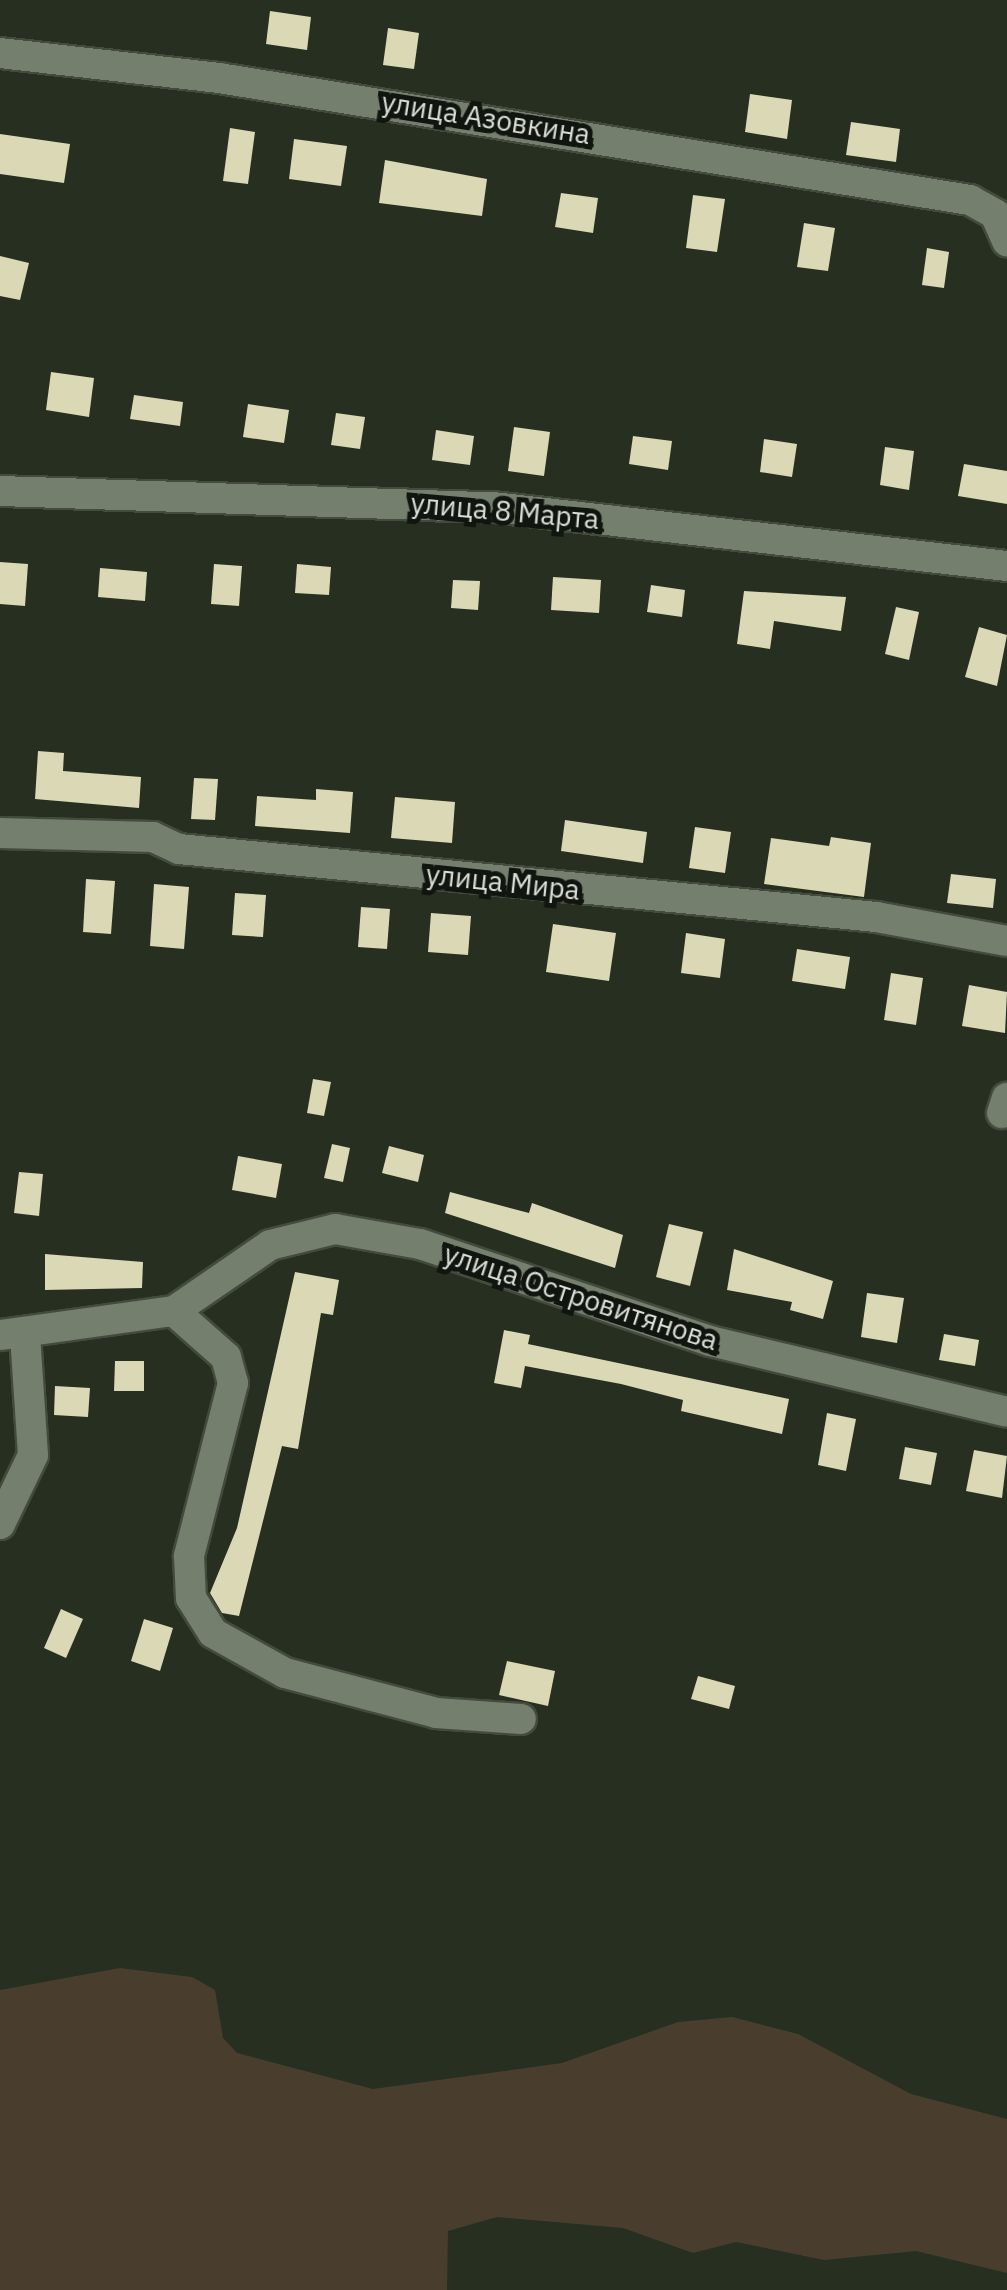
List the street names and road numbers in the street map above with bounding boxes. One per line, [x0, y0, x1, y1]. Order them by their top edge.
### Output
street label: улица Азовкина [379, 85, 593, 151]
street label: улица 8 Марта [409, 486, 601, 536]
street label: улица Мира [424, 857, 582, 907]
street label: улица Островитянова [440, 1237, 722, 1357]

